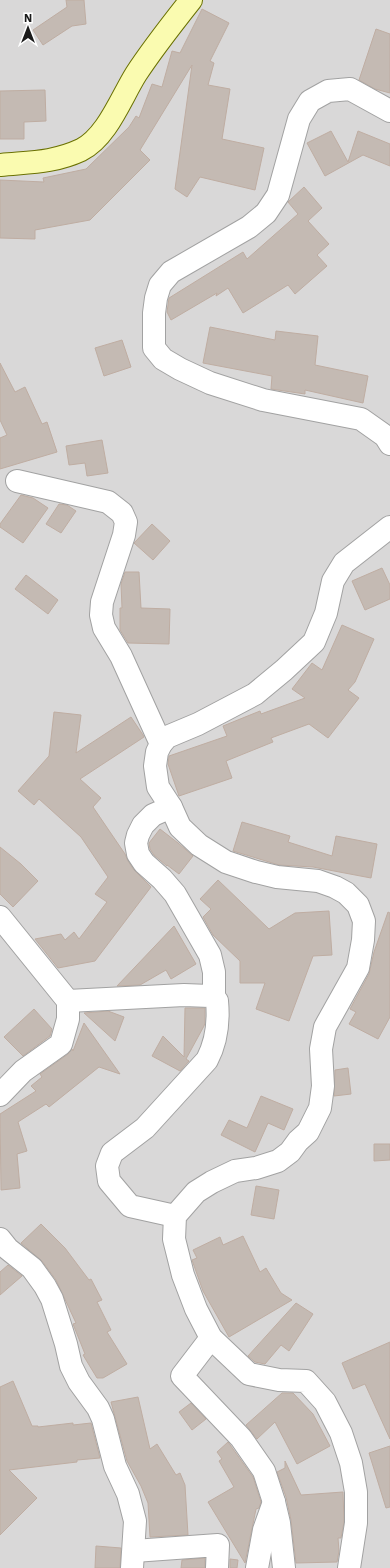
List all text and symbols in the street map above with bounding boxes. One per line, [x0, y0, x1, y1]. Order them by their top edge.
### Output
north arrow [8, 8, 48, 48]
text: N [24, 12, 32, 25]

